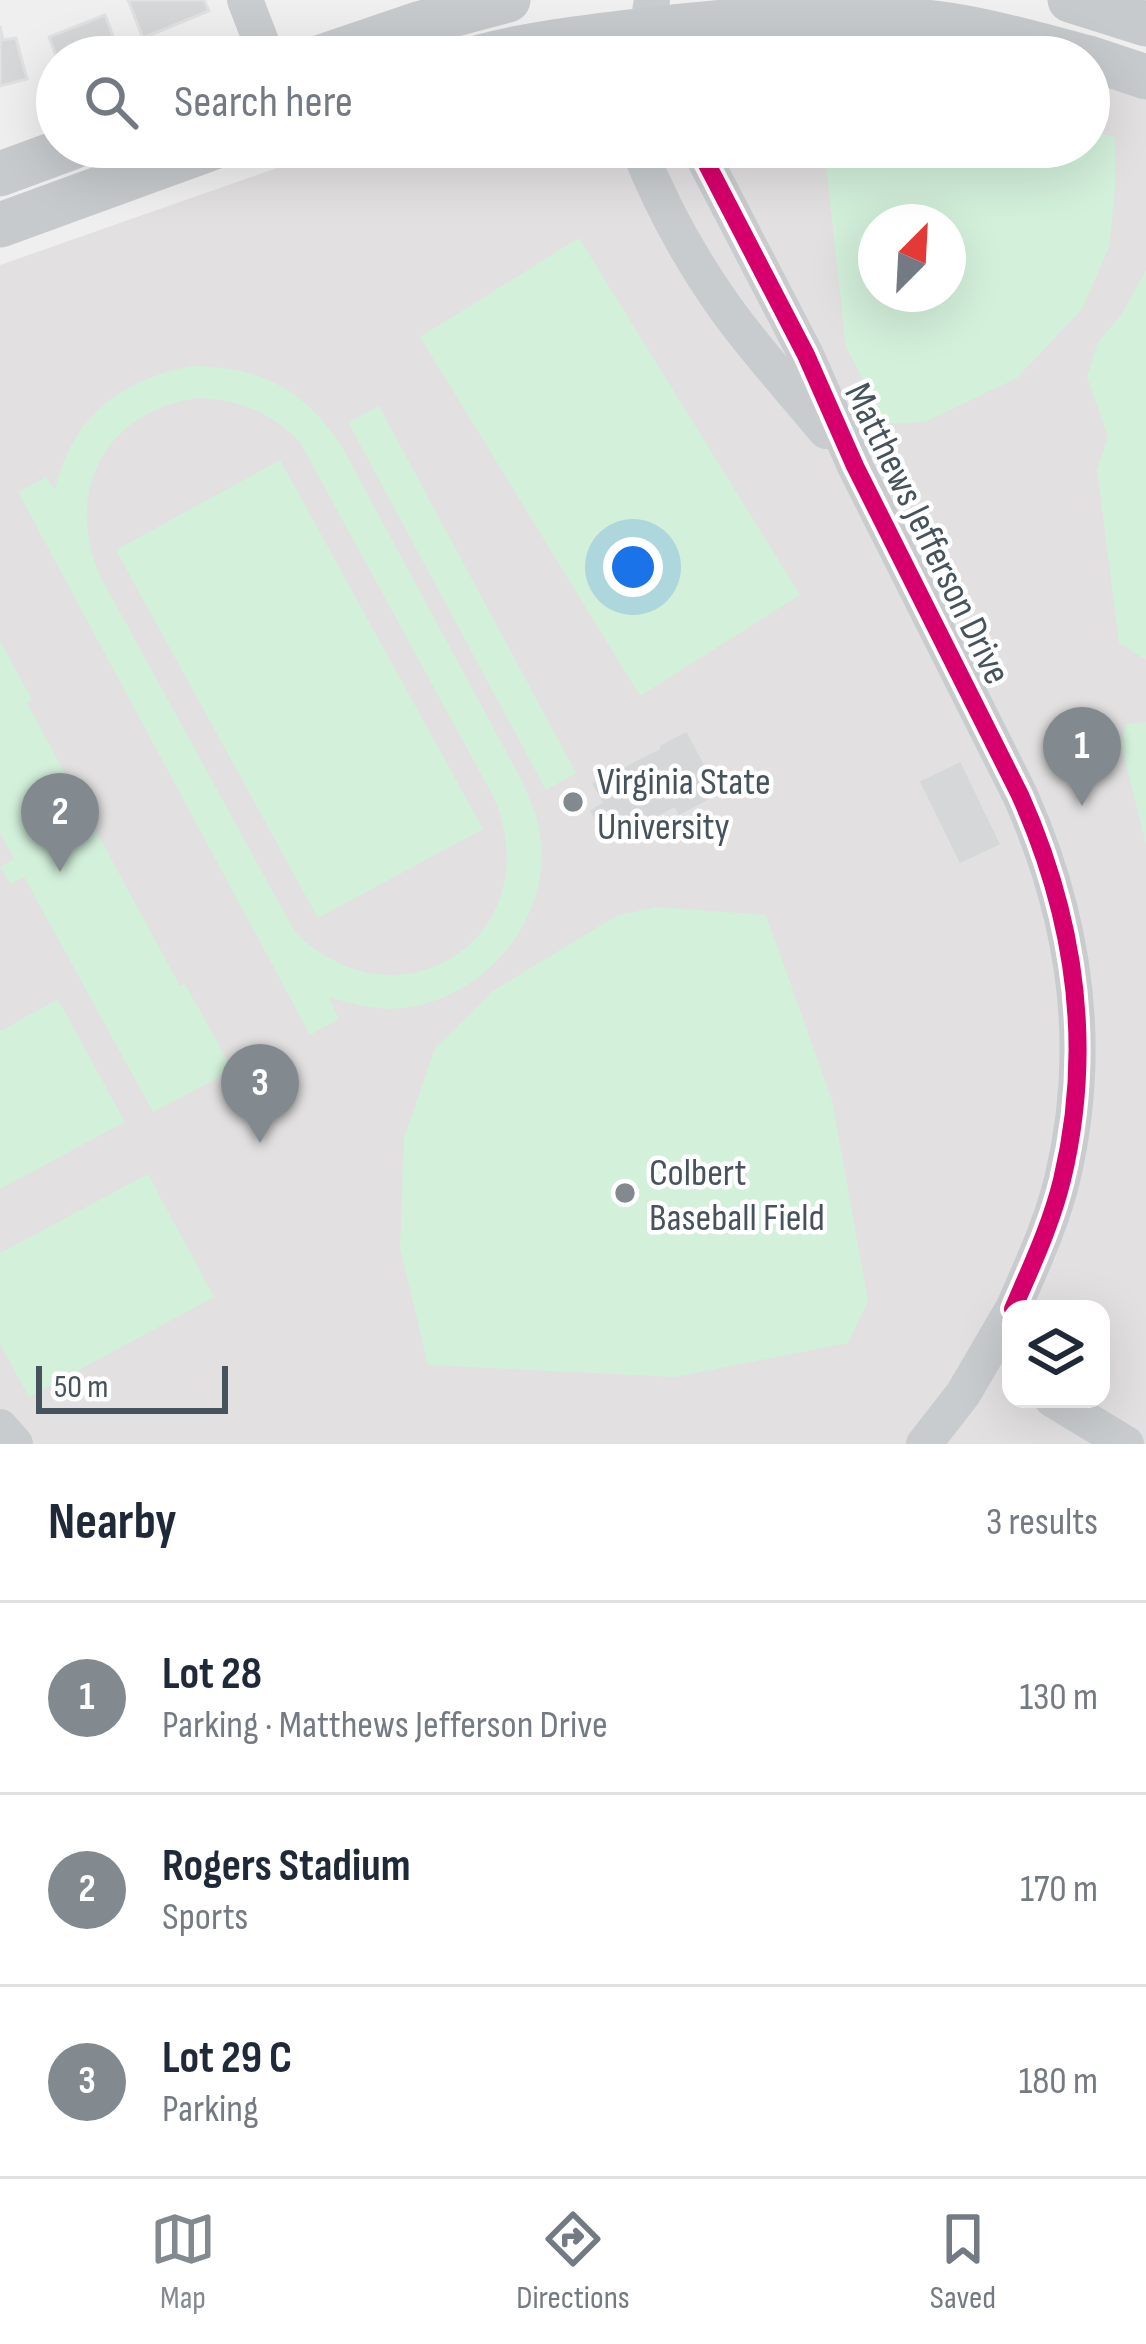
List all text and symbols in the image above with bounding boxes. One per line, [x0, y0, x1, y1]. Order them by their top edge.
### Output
search box [36, 36, 1110, 168]
icon: search [78, 69, 144, 135]
text: Search here [174, 75, 353, 130]
north arrow [858, 204, 966, 312]
street label: Matthews Jefferson Drive [834, 376, 1020, 692]
your location [603, 537, 663, 597]
pin: 1 [1043, 707, 1121, 806]
place label: Virginia State University [597, 759, 771, 851]
pin: 2 [21, 773, 99, 872]
marker: Virginia State University [560, 789, 586, 815]
pin: 3 [221, 1044, 299, 1143]
place label: Colbert Baseball Field [649, 1150, 825, 1242]
marker: Colbert Baseball Field [612, 1180, 638, 1206]
map controls [1002, 1300, 1110, 1408]
button: layers [1002, 1300, 1110, 1408]
scale bar [36, 1360, 228, 1413]
text: 50 m [54, 1367, 108, 1407]
text: Nearby [48, 1492, 177, 1553]
text: 3 results [986, 1499, 1098, 1546]
text: Lot 28 [162, 1647, 262, 1702]
text: 1 [79, 1674, 95, 1721]
text: 130 m [1019, 1674, 1098, 1721]
text: Parking · Matthews Jefferson Drive [162, 1702, 608, 1749]
text: Rogers Stadium [162, 1839, 411, 1894]
text: 2 [78, 1866, 96, 1913]
text: 170 m [1020, 1866, 1098, 1913]
text: Sports [162, 1894, 248, 1941]
text: Lot 29 C [162, 2031, 292, 2086]
text: 3 [78, 2058, 96, 2105]
text: 180 m [1019, 2058, 1098, 2105]
text: Parking [162, 2086, 259, 2133]
tab: Map [150, 2206, 216, 2318]
tab: Directions [516, 2206, 630, 2318]
tab: Saved [930, 2206, 996, 2318]

